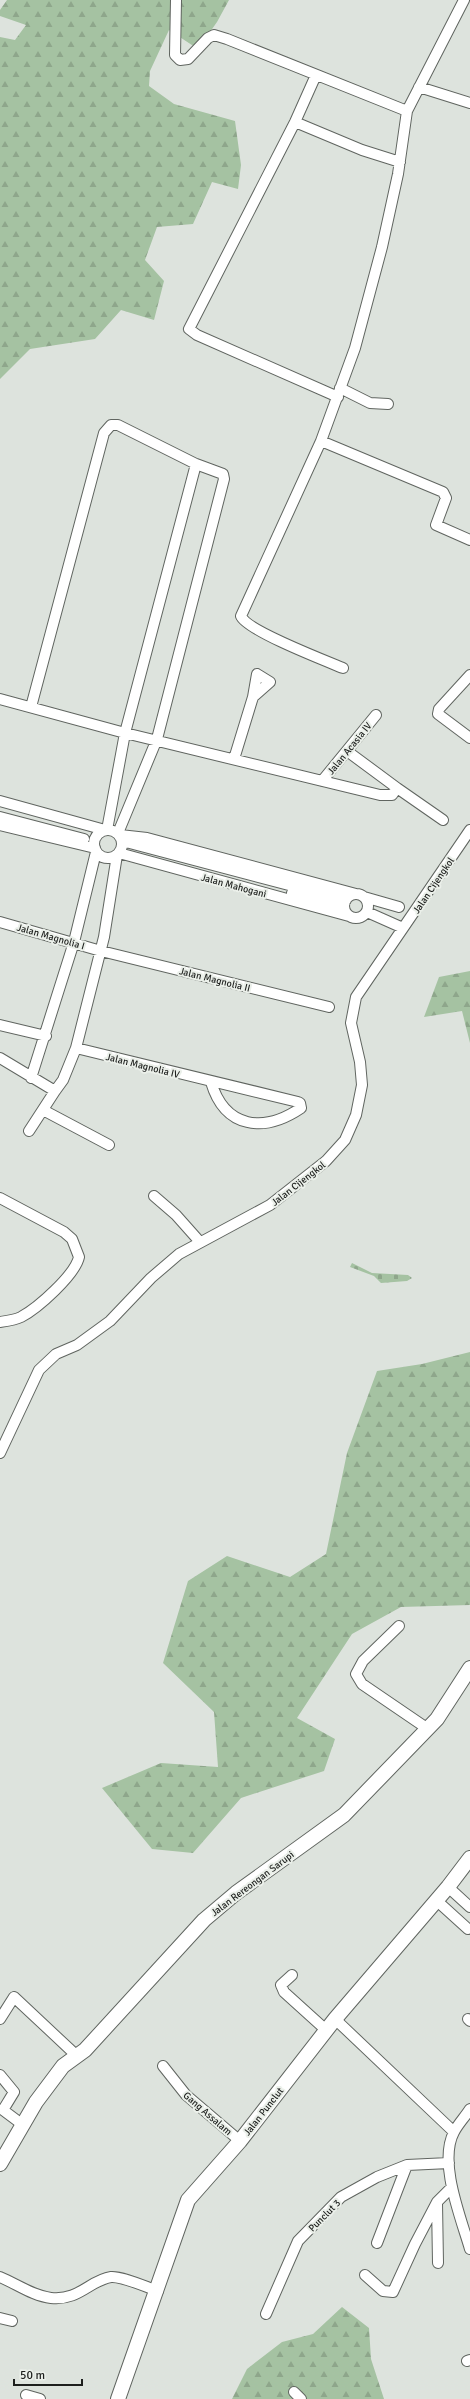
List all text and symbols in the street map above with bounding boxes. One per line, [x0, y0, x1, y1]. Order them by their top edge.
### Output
street label: Jalan Acasia IV [325, 720, 375, 777]
street label: Jalan Cijengkol [411, 855, 457, 916]
street label: Jalan Mahogani [200, 871, 268, 900]
street label: Jalan Magnolia I [16, 922, 86, 952]
street label: Jalan Magnolia II [178, 965, 252, 995]
street label: Jalan Magnolia IV [105, 1051, 181, 1081]
street label: Jalan Cijengkol [269, 1159, 328, 1209]
street label: Jalan Rereongan Sarupi [209, 1849, 296, 1919]
street label: Jalan Punclut [241, 2085, 287, 2138]
street label: Gang Assalam [181, 2089, 234, 2138]
street label: Punclut 3 [306, 2197, 343, 2234]
scale bar [14, 2361, 82, 2387]
text: 50 m [20, 2368, 45, 2383]

